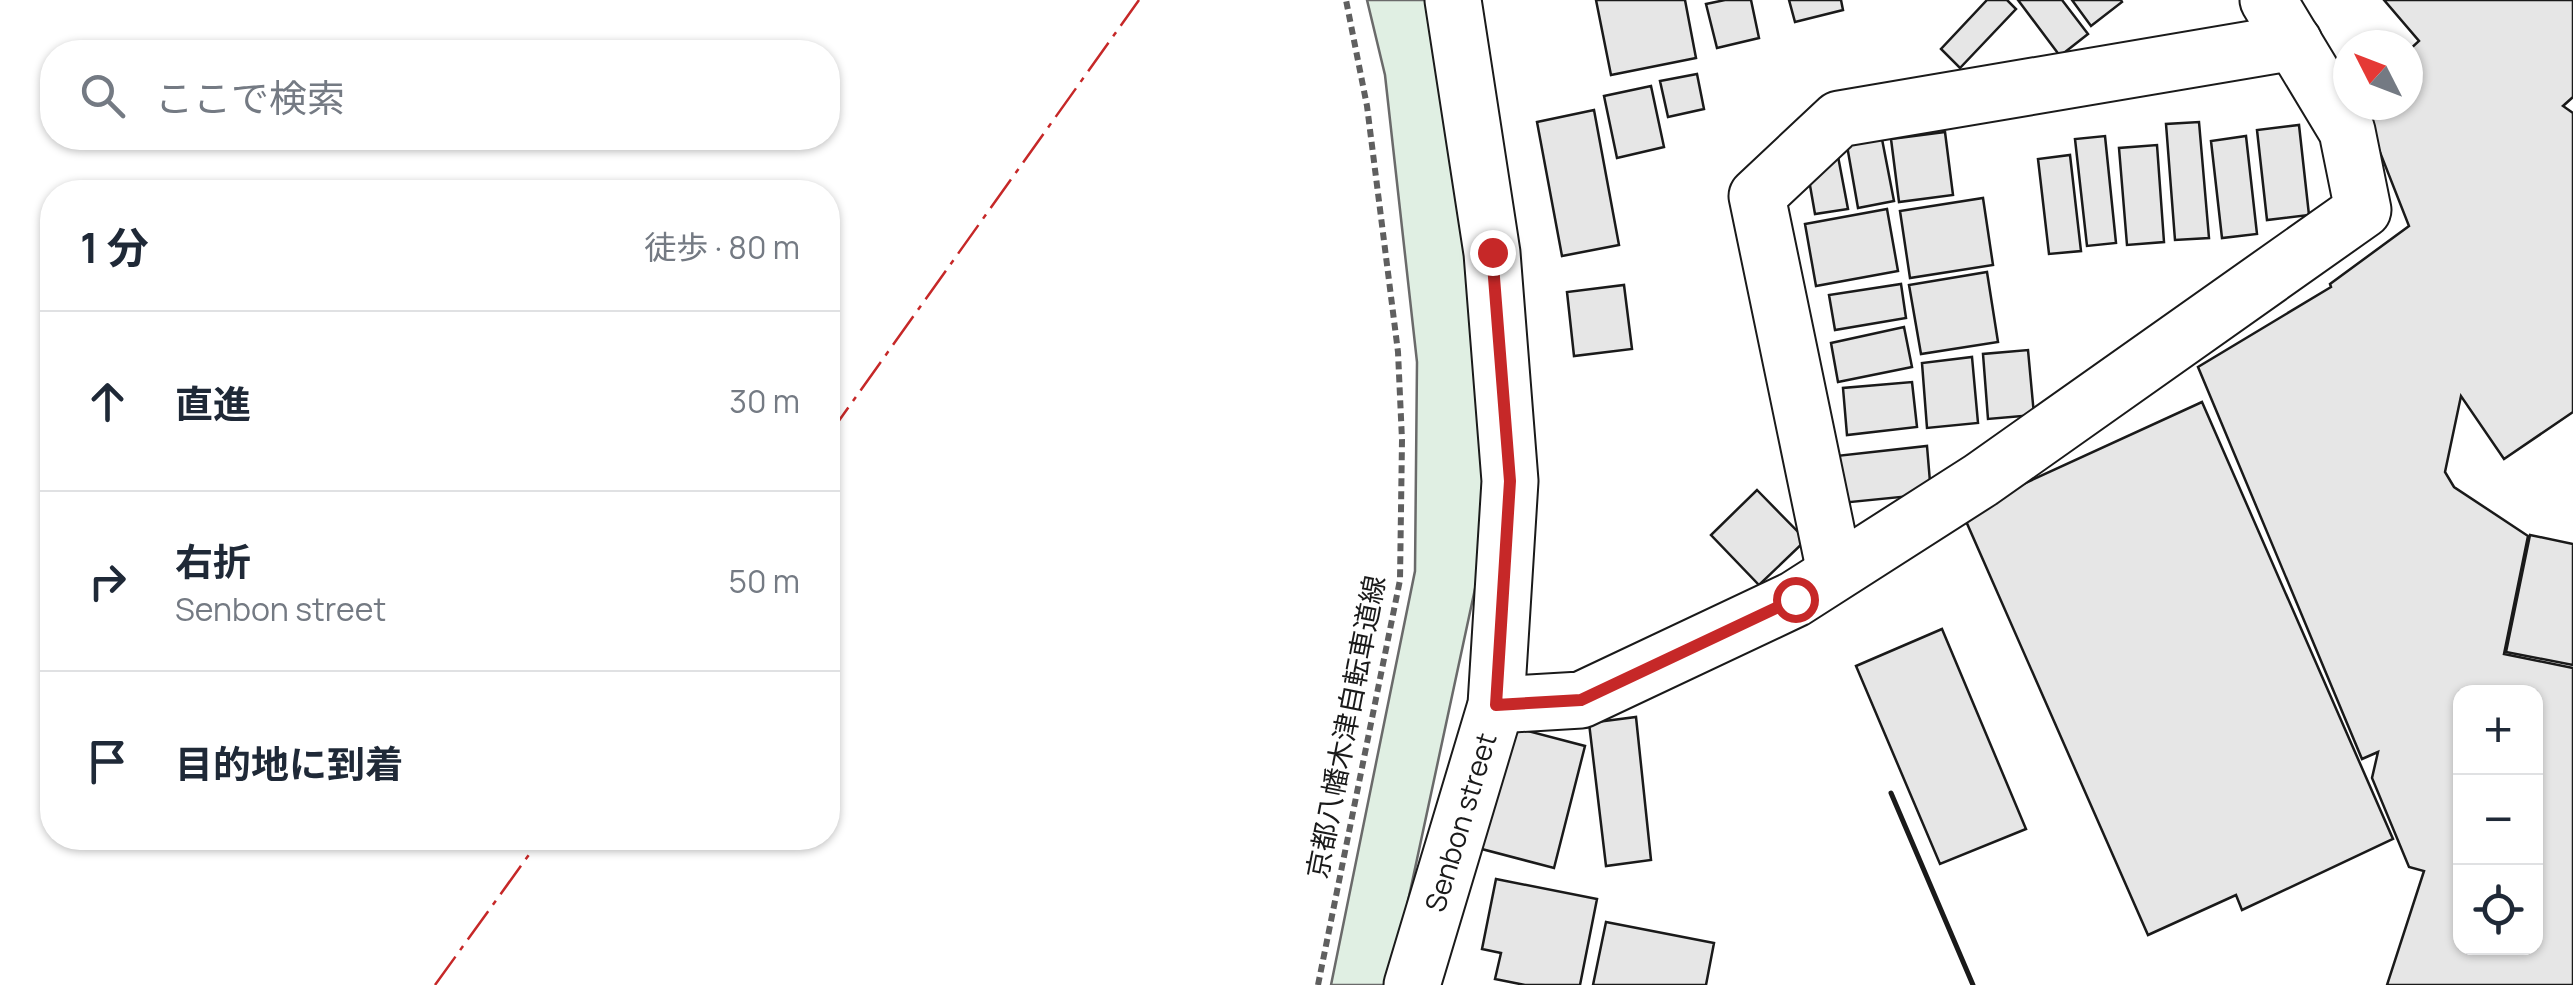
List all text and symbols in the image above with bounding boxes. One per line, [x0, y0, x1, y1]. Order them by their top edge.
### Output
north arrow [2333, 30, 2423, 120]
search box [40, 40, 840, 150]
icon: search [75, 68, 130, 123]
text: ここで検索 [155, 71, 345, 123]
text: 1 分 [80, 218, 149, 276]
text: 徒歩 · 80 m [644, 225, 800, 269]
route end [1470, 230, 1516, 276]
icon: ahead [80, 374, 135, 429]
text: 直進 [175, 377, 251, 429]
text: 30 m [729, 379, 800, 423]
text: 右折 [175, 535, 251, 587]
icon: right [80, 554, 135, 609]
text: 50 m [728, 559, 800, 603]
street label: 京都八幡木津自転車道線 [1297, 572, 1393, 882]
route start [1773, 577, 1819, 623]
text: Senbon street [175, 587, 386, 631]
map controls [2453, 685, 2543, 955]
button: + [2453, 685, 2543, 775]
street label: Senbon street [1415, 728, 1505, 916]
icon: arrive [80, 734, 135, 789]
text: 目的地に到着 [175, 737, 403, 789]
button: − [2453, 775, 2543, 865]
button: locate [2453, 865, 2543, 955]

